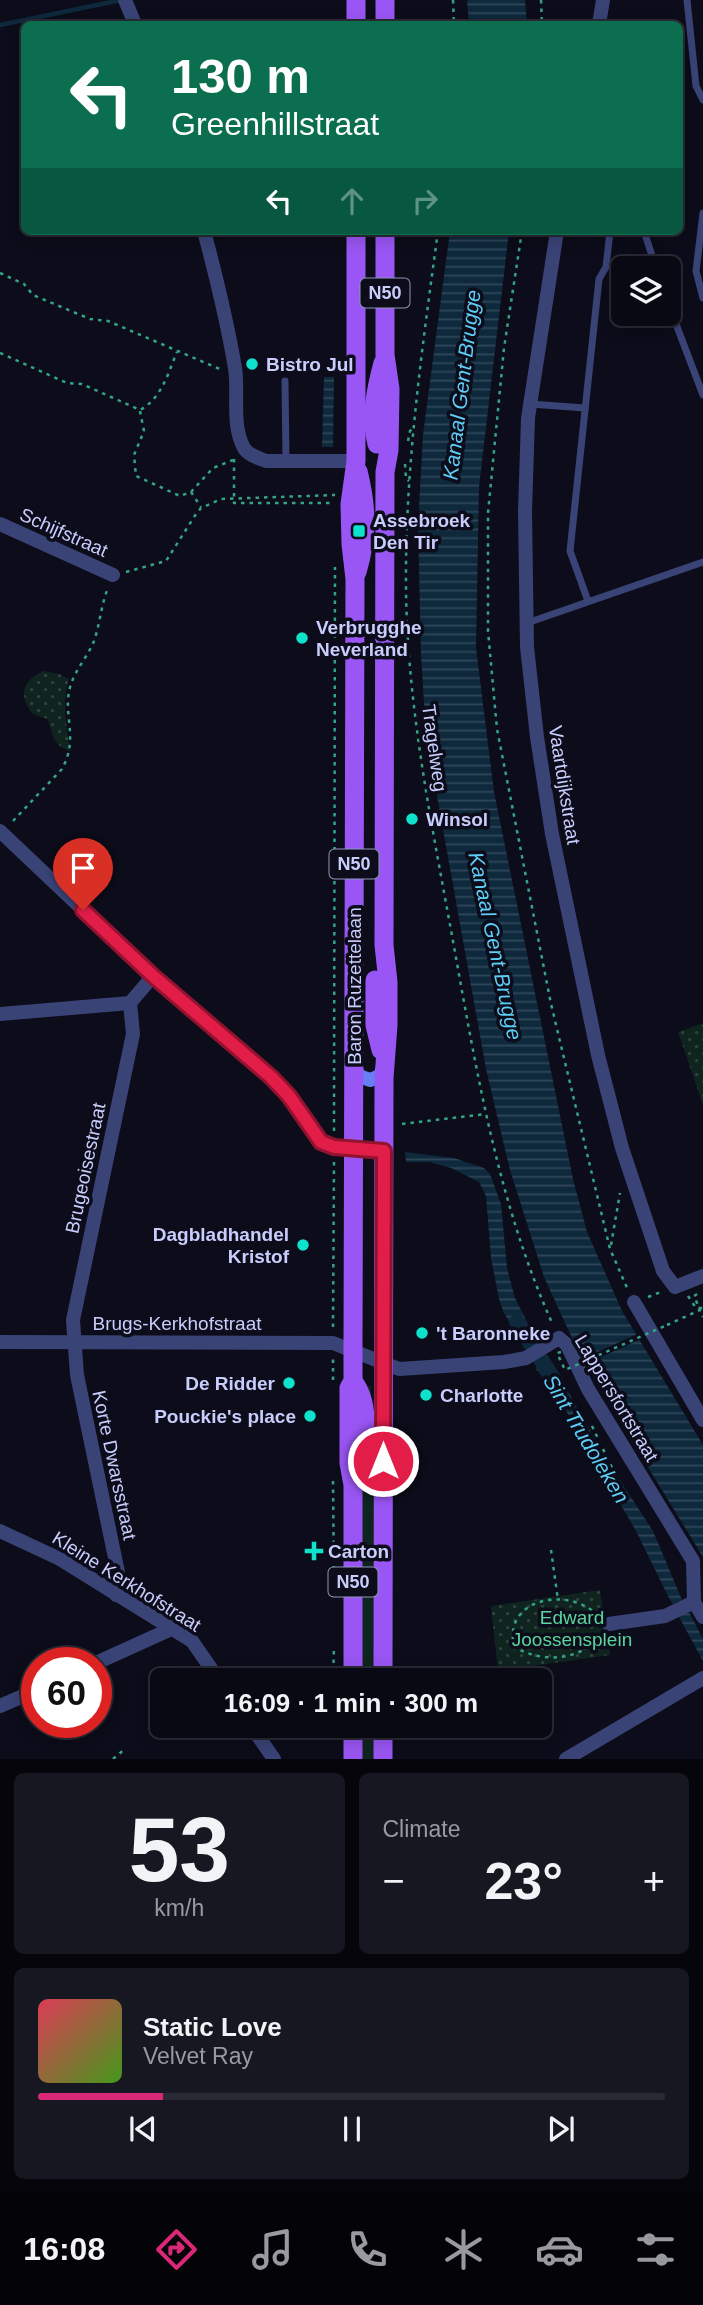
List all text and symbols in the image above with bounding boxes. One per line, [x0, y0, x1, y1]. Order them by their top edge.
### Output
icon: left [56, 49, 147, 140]
text: 130 m [171, 49, 310, 103]
text: Greenhillstraat [171, 106, 379, 142]
icon: left [260, 182, 298, 220]
icon: ahead [333, 182, 371, 220]
icon: right [406, 182, 444, 220]
map controls [611, 256, 681, 326]
button: layers [611, 256, 681, 326]
road number: N50 [360, 278, 410, 307]
water label: Kanaal Gent-Brugge [438, 289, 485, 481]
place label: Bistro Jul [266, 354, 354, 375]
marker: Bistro Jul [244, 356, 260, 372]
street label: Schijfstraat [17, 504, 112, 561]
place label: Assebroek Den Tir [373, 510, 471, 553]
marker: Assebroek Den Tir [351, 523, 367, 539]
place label: Verbrugghe Neverland [316, 617, 422, 660]
marker: Verbrugghe Neverland [294, 630, 310, 646]
street label: Tragelweg [418, 703, 451, 793]
street label: Vaartdijkstraat [545, 724, 584, 847]
place label: Winsol [426, 809, 488, 830]
marker: Winsol [404, 811, 420, 827]
pin [53, 838, 113, 910]
icon: arrive [64, 849, 102, 887]
road number: N50 [330, 850, 378, 878]
water label: Kanaal Gent-Brugge [464, 850, 527, 1042]
street label: Baron Ruzettelaan [344, 907, 365, 1065]
street label: Brugeoisestraat [61, 1100, 110, 1235]
place label: Dagbladhandel Kristof [153, 1224, 290, 1267]
marker: Dagbladhandel Kristof [295, 1237, 311, 1253]
street label: Brugs-Kerkhofstraat [93, 1313, 262, 1334]
place label: 't Baronneke [436, 1323, 550, 1344]
marker: 't Baronneke [414, 1325, 430, 1341]
street label: Lappersfortstraat [571, 1331, 663, 1466]
water label: Sint Trudoleken [539, 1370, 634, 1507]
place label: De Ridder [185, 1373, 276, 1394]
marker: De Ridder [281, 1375, 297, 1391]
place label: Charlotte [440, 1385, 523, 1406]
marker: Charlotte [418, 1387, 434, 1403]
street label: Korte Dwarsstraat [88, 1389, 141, 1542]
place label: Pouckie's place [154, 1406, 296, 1427]
marker: Pouckie's place [302, 1408, 318, 1424]
position arrow [346, 1424, 420, 1498]
street label: Kleine Kerkhofstraat [49, 1527, 205, 1636]
place label: Carton [328, 1541, 389, 1562]
marker: Carton [306, 1543, 322, 1559]
road number: N50 [328, 1568, 378, 1596]
park label: Edward Joossensplein [512, 1607, 632, 1650]
speed limit sign: 60 [21, 1647, 112, 1738]
text: 16:09 · 1 min · 300 m [224, 1688, 478, 1718]
text: 53 [129, 1799, 230, 1900]
text: Climate [383, 1816, 460, 1842]
text: 23° [484, 1852, 563, 1910]
text: − [383, 1860, 405, 1902]
text: + [643, 1860, 665, 1902]
text: km/h [154, 1895, 204, 1921]
text: Static Love [143, 2012, 282, 2042]
text: Velvet Ray [143, 2043, 253, 2069]
icon: previous [124, 2110, 162, 2148]
icon: pause [333, 2110, 371, 2148]
icon: next [542, 2110, 580, 2148]
icon: directions [152, 2225, 201, 2274]
icon: music [248, 2225, 297, 2274]
icon: phone [343, 2225, 392, 2274]
icon: climate [439, 2225, 488, 2274]
icon: car [535, 2225, 584, 2274]
icon: filters [631, 2225, 680, 2274]
text: 16:08 [23, 2231, 105, 2267]

